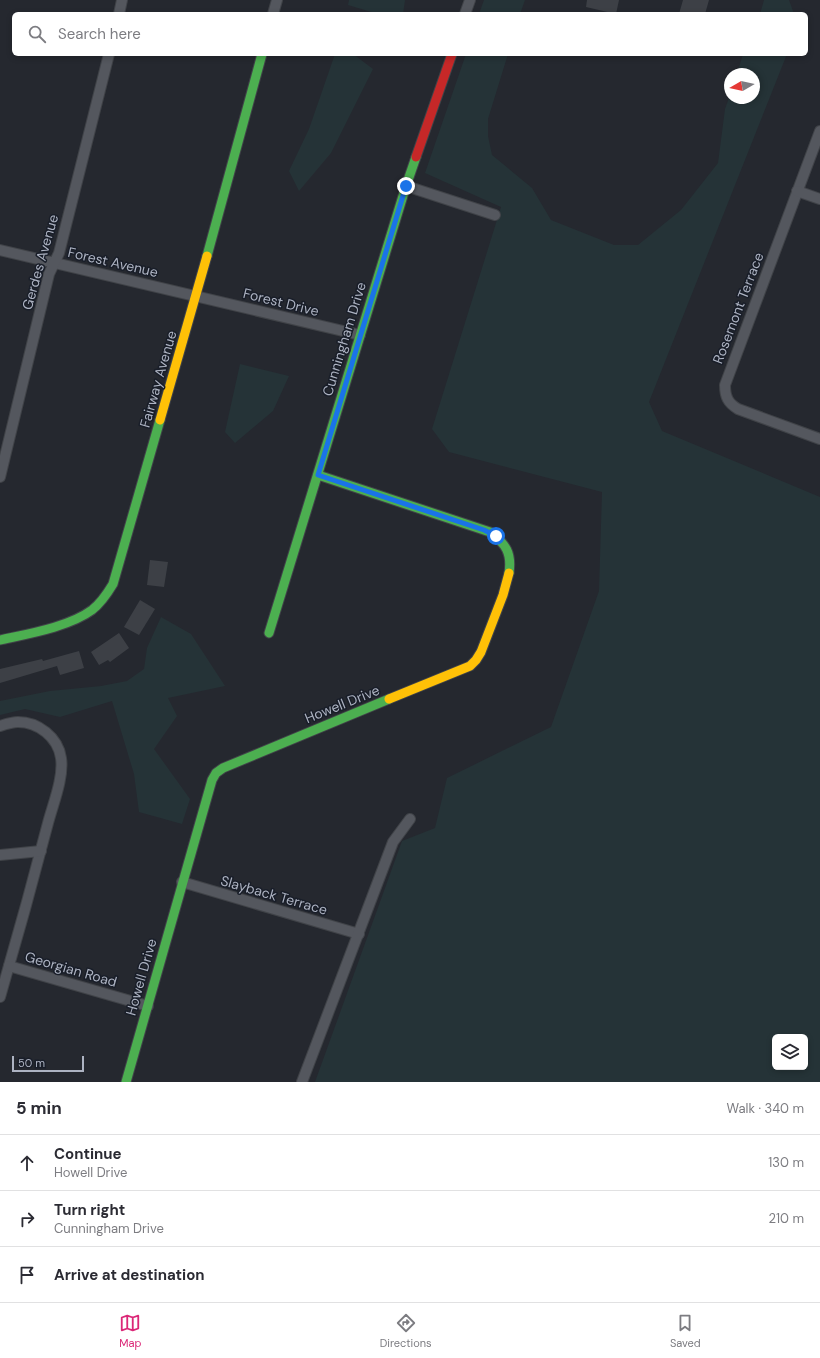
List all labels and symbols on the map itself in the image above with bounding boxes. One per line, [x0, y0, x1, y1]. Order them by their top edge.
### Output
north arrow [724, 68, 760, 104]
route end [397, 177, 415, 195]
street label: Gerdes Avenue [18, 212, 62, 312]
street label: Forest Avenue [66, 243, 160, 281]
street label: Rosemont Terrace [709, 250, 768, 366]
street label: Cunningham Drive [318, 280, 370, 398]
street label: Forest Drive [241, 284, 321, 320]
street label: Fairway Avenue [136, 328, 180, 430]
route start [487, 527, 505, 545]
street label: Howell Drive [302, 681, 382, 727]
street label: Slayback Terrace [219, 871, 329, 919]
street label: Howell Drive [121, 936, 161, 1017]
street label: Georgian Road [23, 947, 119, 991]
scale bar [12, 1054, 84, 1073]

